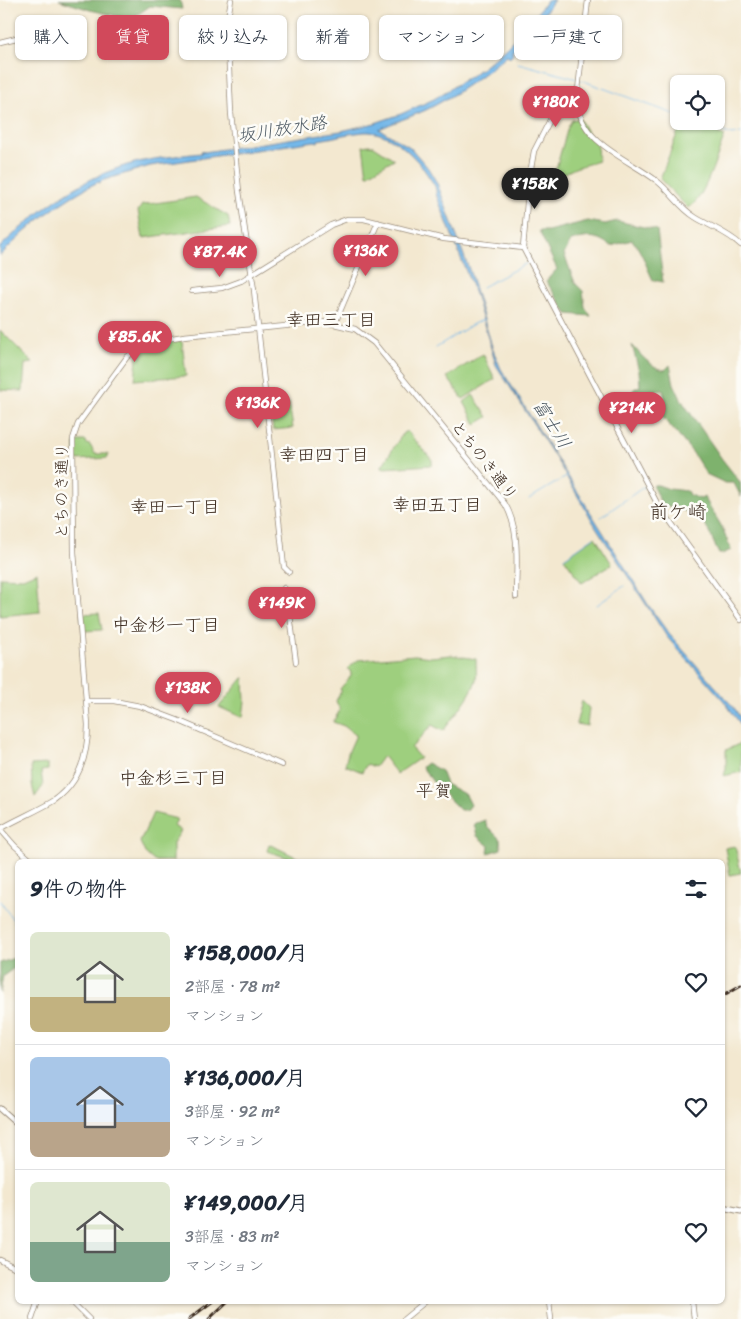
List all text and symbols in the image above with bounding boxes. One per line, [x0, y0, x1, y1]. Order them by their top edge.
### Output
chip: 購入 [15, 15, 87, 60]
chip: 賃貸 [97, 15, 169, 60]
chip: 絞り込み [179, 15, 287, 60]
chip: 新着 [297, 15, 369, 60]
chip: マンション [379, 15, 504, 60]
chip: 一戸建て [514, 15, 622, 60]
map controls [670, 75, 725, 130]
button: locate [670, 75, 725, 130]
pin: ¥180K [521, 86, 591, 128]
text: ¥180K [533, 87, 579, 116]
water label: 坂川放水路 [235, 106, 330, 152]
pin: ¥158K [500, 168, 570, 210]
text: ¥158K [513, 169, 557, 198]
pin: ¥136K [331, 234, 401, 277]
pin: ¥87.4K [179, 236, 261, 278]
text: ¥136K [344, 236, 388, 265]
text: ¥87.4K [194, 237, 246, 266]
district label: 幸田三丁目 [286, 304, 376, 336]
pin: ¥85.6K [94, 320, 176, 363]
text: ¥85.6K [109, 322, 161, 351]
pin: ¥136K [223, 386, 293, 429]
text: ¥136K [236, 388, 280, 417]
pin: ¥214K [597, 392, 667, 434]
water label: 富士川 [524, 393, 580, 455]
text: ¥214K [610, 393, 654, 422]
street label: とちのき通り [444, 414, 526, 507]
district label: 幸田四丁目 [279, 439, 369, 471]
street label: とちのき通り [47, 443, 76, 539]
district label: 幸田五丁目 [392, 489, 482, 521]
district label: 幸田一丁目 [130, 491, 220, 523]
district label: 前ケ崎 [649, 495, 707, 528]
pin: ¥149K [247, 586, 317, 629]
text: ¥149K [259, 588, 305, 617]
district label: 中金杉一丁目 [112, 609, 220, 641]
pin: ¥138K [153, 672, 223, 714]
text: ¥138K [166, 673, 210, 702]
district label: 中金杉三丁目 [119, 762, 227, 794]
district label: 平賀 [416, 775, 452, 807]
text: 9件の物件 [30, 870, 127, 908]
icon: filters [682, 875, 710, 903]
text: ¥158,000/月 [185, 934, 308, 972]
icon: home [70, 952, 130, 1012]
icon: heart [682, 968, 710, 996]
text: 2部屋 · 78 m² [185, 972, 280, 1001]
text: マンション [185, 1001, 264, 1030]
text: ¥136,000/月 [185, 1059, 306, 1097]
icon: home [70, 1077, 130, 1137]
icon: heart [682, 1093, 710, 1121]
text: 3部屋 · 92 m² [185, 1097, 280, 1126]
text: マンション [185, 1126, 264, 1155]
text: ¥149,000/月 [185, 1184, 309, 1222]
icon: home [70, 1202, 130, 1262]
icon: heart [682, 1218, 710, 1246]
text: 3部屋 · 83 m² [185, 1222, 280, 1251]
text: マンション [185, 1251, 264, 1280]

